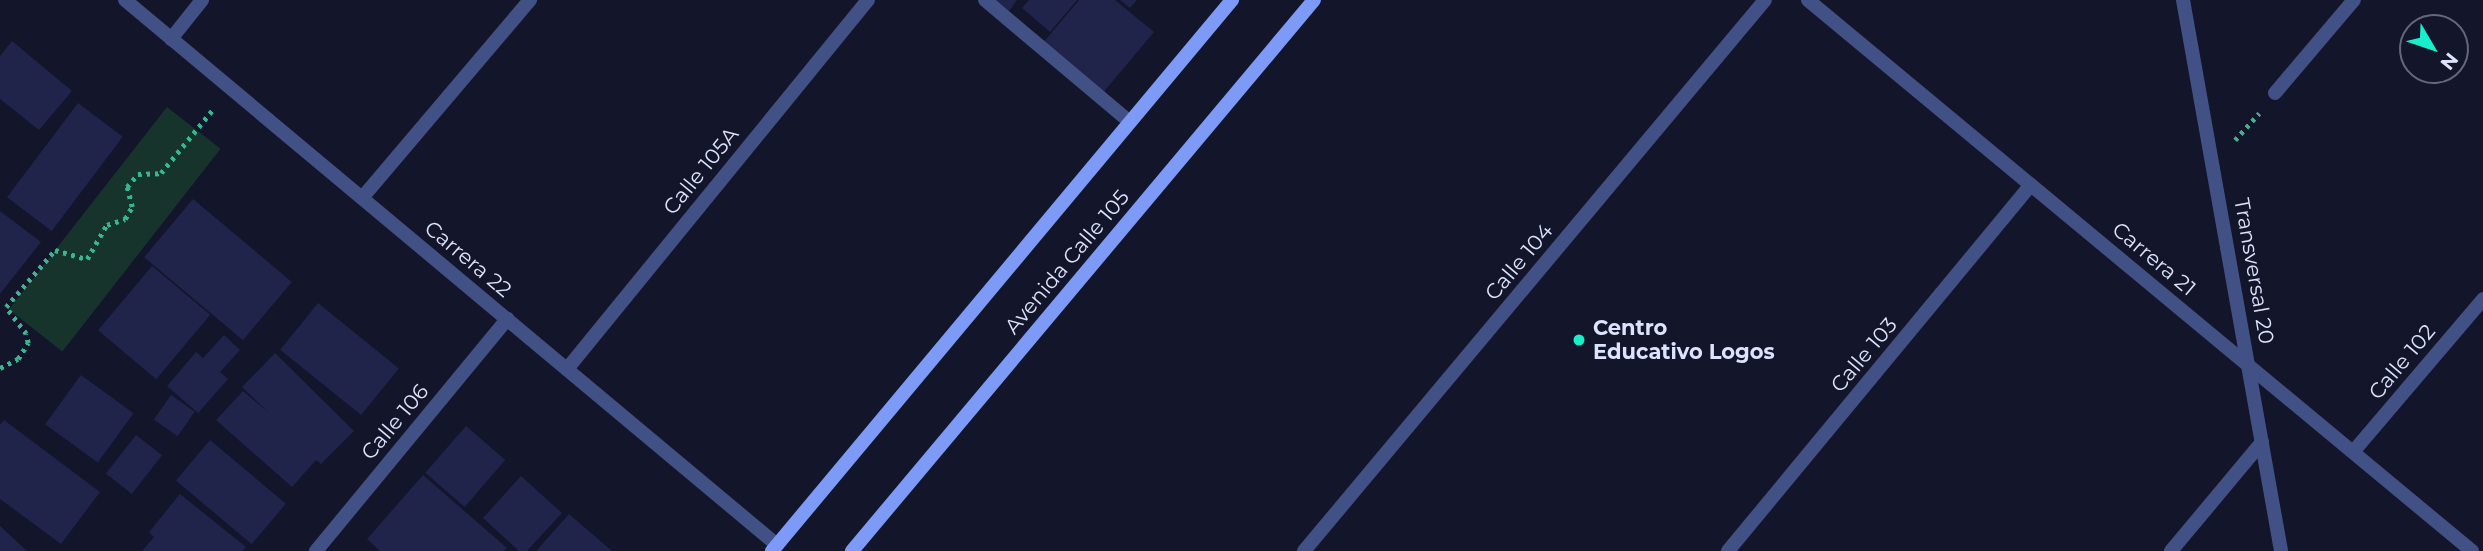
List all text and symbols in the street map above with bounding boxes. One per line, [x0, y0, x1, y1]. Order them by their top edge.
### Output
north arrow [2399, 14, 2469, 84]
text: N [2435, 48, 2463, 74]
street label: Calle 105A [658, 122, 744, 220]
street label: Avenida Calle 105 [999, 185, 1135, 339]
street label: Transversal 20 [2229, 196, 2279, 346]
street label: Carrera 22 [419, 215, 517, 303]
street label: Carrera 21 [2107, 217, 2201, 301]
street label: Calle 104 [1480, 219, 1558, 305]
street label: Calle 103 [1826, 313, 1902, 397]
place label: Centro Educativo Logos [1593, 315, 1775, 365]
street label: Calle 102 [2363, 319, 2441, 405]
marker: Centro Educativo Logos [1571, 332, 1587, 348]
street label: Calle 106 [356, 379, 434, 465]

